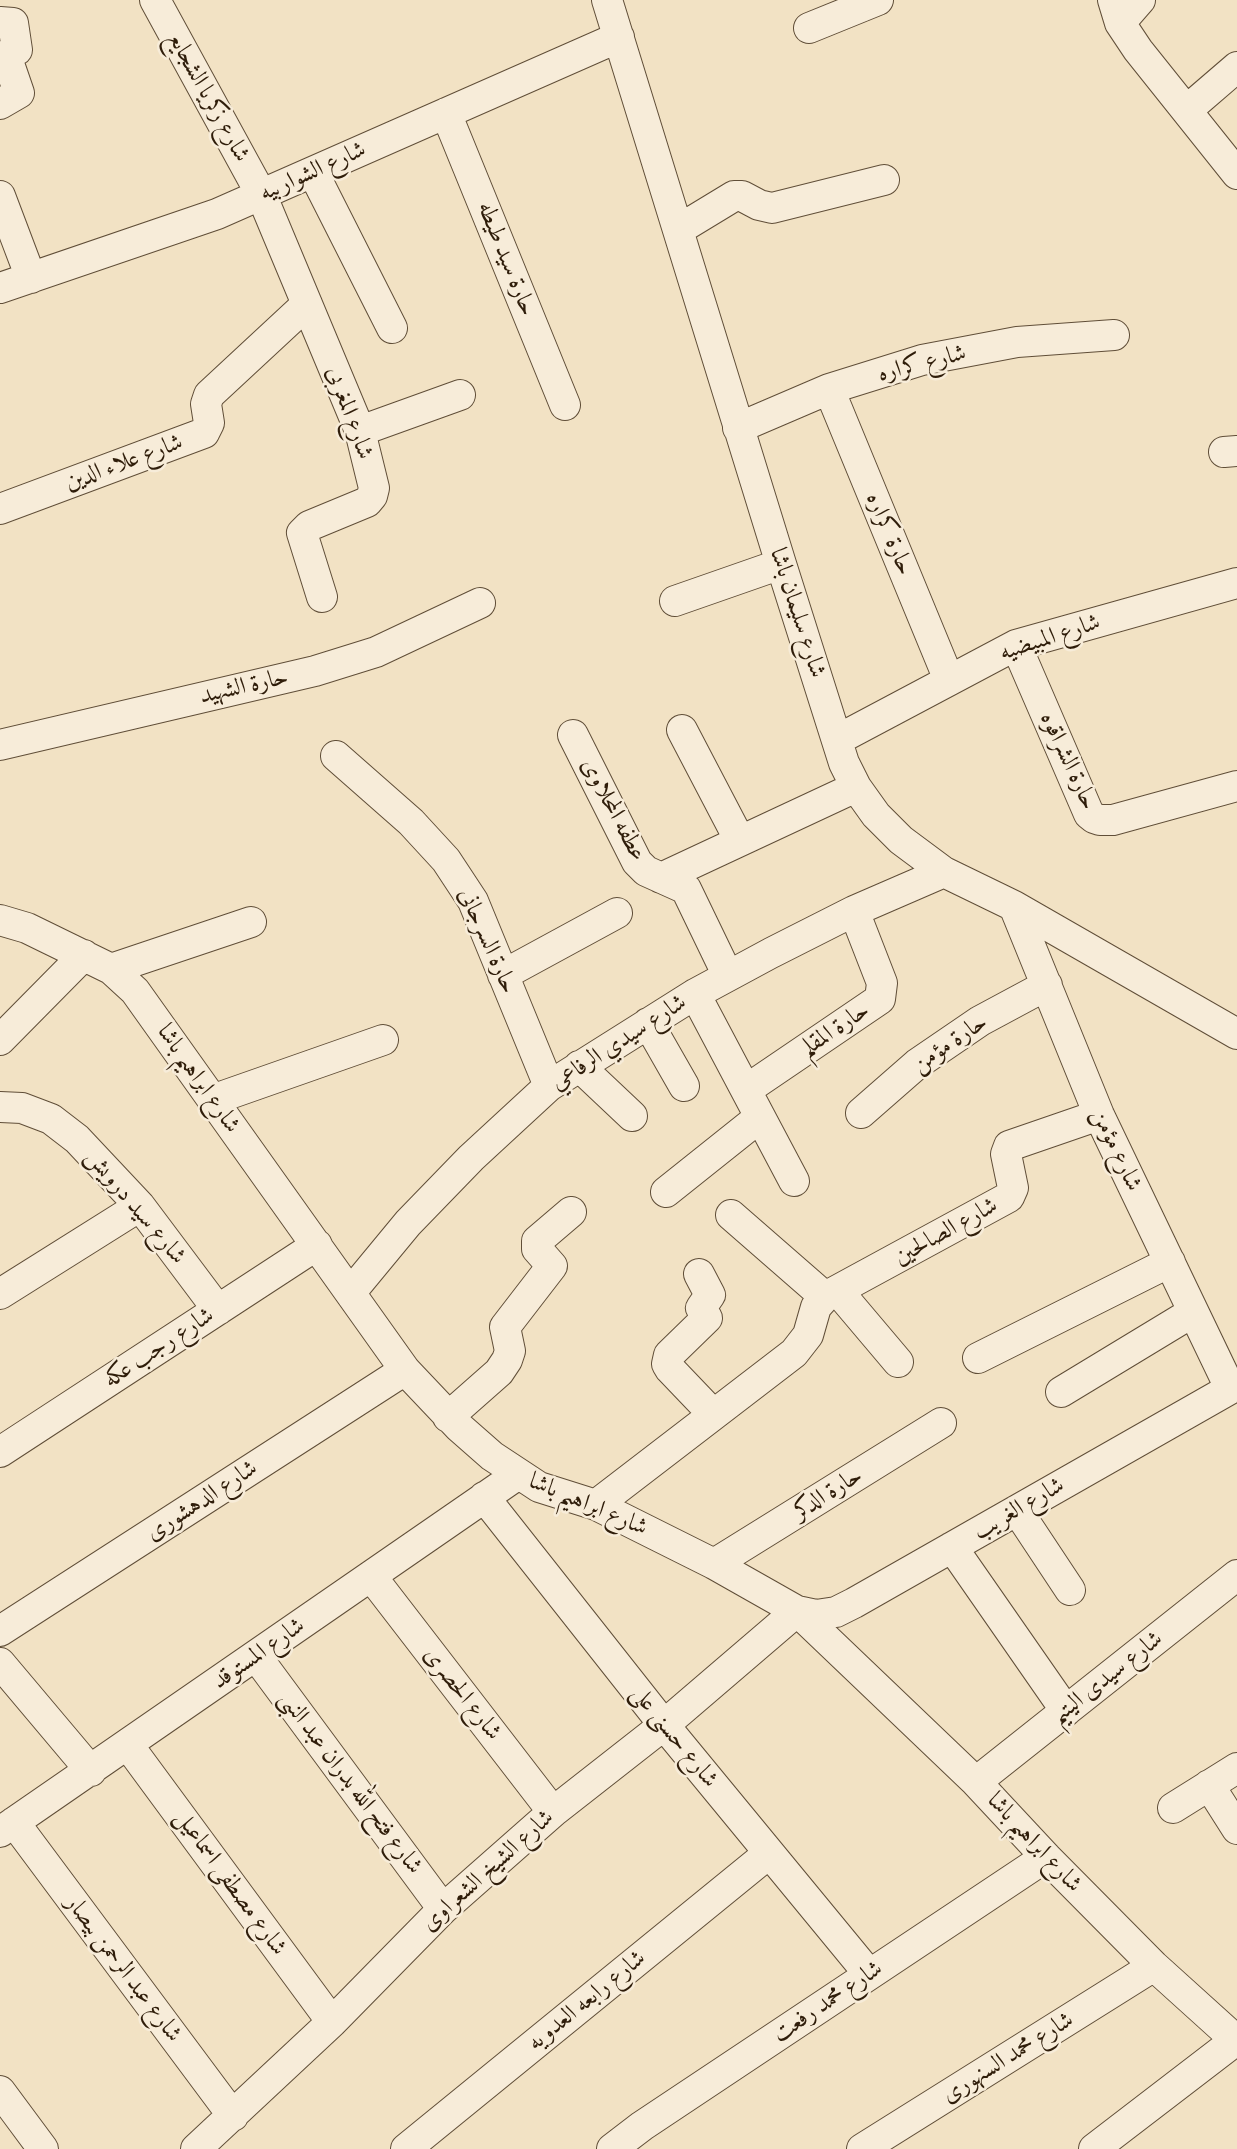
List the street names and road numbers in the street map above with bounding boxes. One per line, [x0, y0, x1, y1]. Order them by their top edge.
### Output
street label: شارع زكريا الشجايع [160, 27, 256, 167]
street label: شارع الشواربيه [255, 136, 371, 208]
street label: حارة سيد طيطه [470, 198, 542, 320]
street label: شارع كراره [875, 339, 969, 389]
street label: شارع المغربى [319, 363, 379, 463]
street label: شارع علاء الدين [61, 428, 187, 498]
street label: حارة كراره [859, 488, 919, 580]
street label: شارع سليمان باشا [762, 544, 832, 682]
street label: شارع المبيضيه [996, 608, 1104, 668]
street label: حارة الشهيد [197, 663, 291, 711]
street label: حارة الشراقوه [1033, 708, 1103, 814]
street label: عطفه المحلاوى [574, 754, 652, 866]
street label: حارة السرجانى [451, 884, 523, 998]
street label: شارع سيدي الرفاعي [546, 988, 692, 1098]
street label: حارة المقلم [795, 996, 875, 1064]
street label: حارة مؤمن [907, 1008, 993, 1080]
street label: شارع ابراهيم باشا [150, 1019, 246, 1139]
street label: شارع مؤمن [1084, 1104, 1148, 1196]
street label: شارع سيد درويش [78, 1143, 192, 1271]
street label: شارع الصالحين [889, 1192, 1003, 1272]
street label: شارع رجب عكه [98, 1302, 220, 1394]
street label: شارع الدهشورى [141, 1454, 263, 1548]
street label: حارة الدكر [788, 1461, 868, 1527]
street label: شارع ابراهيم باشا [524, 1467, 652, 1543]
street label: شارع الغريب [968, 1471, 1070, 1547]
street label: شارع المستوقد [207, 1612, 311, 1696]
street label: شارع سيدى اليتيم [1045, 1625, 1169, 1731]
street label: شارع الحصرى [417, 1642, 507, 1746]
street label: شارع حسنى على [624, 1680, 724, 1794]
street label: شارع فتح الله بدران عبد النبى [272, 1686, 428, 1880]
street label: شارع ابراهيم باشا [980, 1787, 1088, 1899]
street label: شارع الشيخ الشعراوى [416, 1804, 560, 1938]
street label: شارع مصطفى اسماعيل [168, 1805, 292, 1961]
street label: شارع عبد الرحمن بيصار [58, 1890, 188, 2048]
street label: شارع رابعه العدويه [522, 1944, 652, 2058]
street label: شارع محمد رفعت [767, 1955, 889, 2049]
street label: شارع محمد السنهورى [937, 2006, 1079, 2110]

